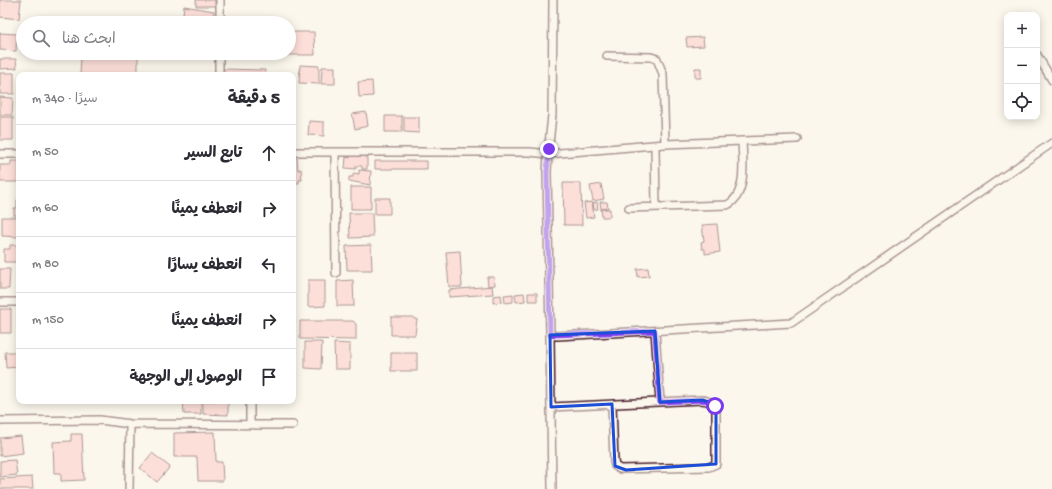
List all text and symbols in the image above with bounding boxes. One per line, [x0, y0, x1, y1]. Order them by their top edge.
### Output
map controls [1004, 12, 1040, 120]
button: + [1004, 12, 1040, 48]
search box [16, 16, 296, 60]
icon: search [30, 27, 52, 49]
text: ابحث هنا [62, 31, 116, 49]
button: − [1004, 48, 1040, 84]
button: locate [1004, 84, 1040, 120]
text: 5 دقيقة [228, 90, 280, 110]
text: سيرًا · 340 m [32, 92, 97, 107]
route end [540, 140, 558, 158]
icon: ahead [258, 142, 280, 164]
text: 50 m [32, 145, 59, 160]
text: تابع السير [185, 145, 242, 163]
icon: right [258, 198, 280, 220]
text: 60 m [32, 201, 58, 216]
text: انعطف يمينًا [171, 201, 242, 219]
icon: left [258, 254, 280, 276]
text: 80 m [32, 257, 59, 272]
text: انعطف يسارًا [168, 257, 242, 275]
icon: right [258, 310, 280, 332]
text: 150 m [32, 313, 64, 328]
text: انعطف يمينًا [171, 313, 242, 331]
icon: arrive [258, 366, 280, 388]
text: الوصول إلى الوجهة [129, 369, 242, 387]
route start [706, 397, 724, 415]

